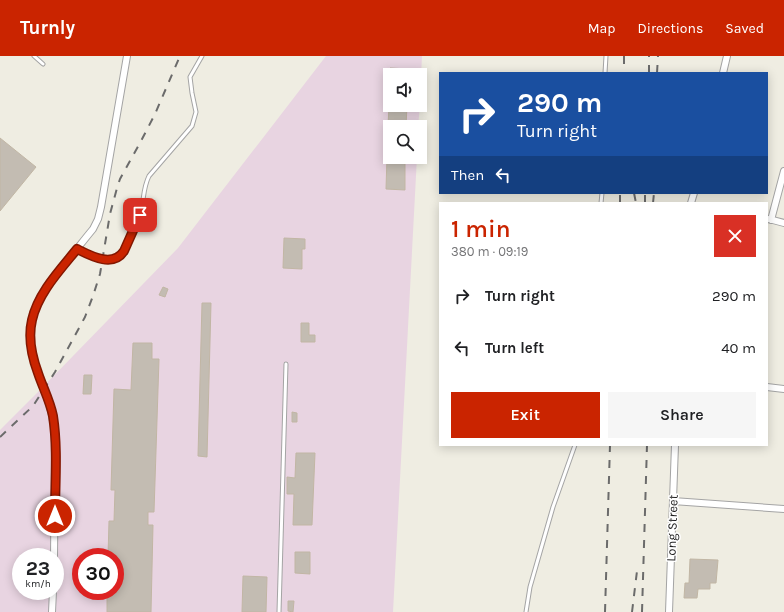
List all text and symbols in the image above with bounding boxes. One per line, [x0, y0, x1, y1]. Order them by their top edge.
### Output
text: Turnly [20, 17, 75, 39]
text: Map [588, 20, 616, 37]
text: Directions [638, 20, 703, 37]
text: Saved [725, 20, 764, 37]
map controls [383, 68, 427, 164]
button: sound [383, 68, 427, 112]
text: 290 m [517, 86, 602, 119]
icon: right [451, 88, 503, 140]
button: search [383, 120, 427, 164]
text: Turn right [517, 120, 597, 142]
icon: left [492, 164, 514, 186]
text: Then [451, 166, 484, 184]
pin [123, 198, 157, 232]
icon: arrive [129, 204, 151, 226]
text: 1 min [451, 215, 511, 243]
button: close [714, 215, 756, 257]
text: 380 m · 09:19 [451, 244, 528, 259]
icon: right [451, 285, 473, 307]
text: Turn right [485, 287, 555, 305]
text: 290 m [712, 287, 756, 305]
icon: left [451, 337, 473, 359]
text: Turn left [485, 339, 544, 357]
text: 40 m [721, 339, 756, 357]
button: Exit [451, 392, 600, 438]
button: Share [608, 392, 756, 438]
street label: Long Street [663, 494, 681, 562]
position arrow [34, 495, 76, 537]
speed limit sign: 30 [72, 548, 124, 600]
text: 23 [26, 557, 50, 580]
text: km/h [25, 578, 51, 590]

